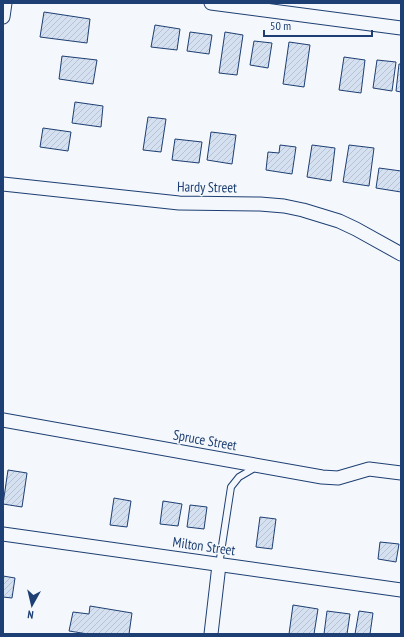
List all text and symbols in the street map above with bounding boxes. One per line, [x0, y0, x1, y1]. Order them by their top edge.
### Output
scale bar [264, 12, 372, 38]
text: 50 m [270, 18, 291, 33]
street label: Hardy Street [177, 177, 237, 197]
street label: Spruce Street [172, 426, 238, 454]
street label: Milton Street [171, 533, 237, 559]
north arrow [12, 585, 52, 625]
text: N [27, 608, 35, 622]

